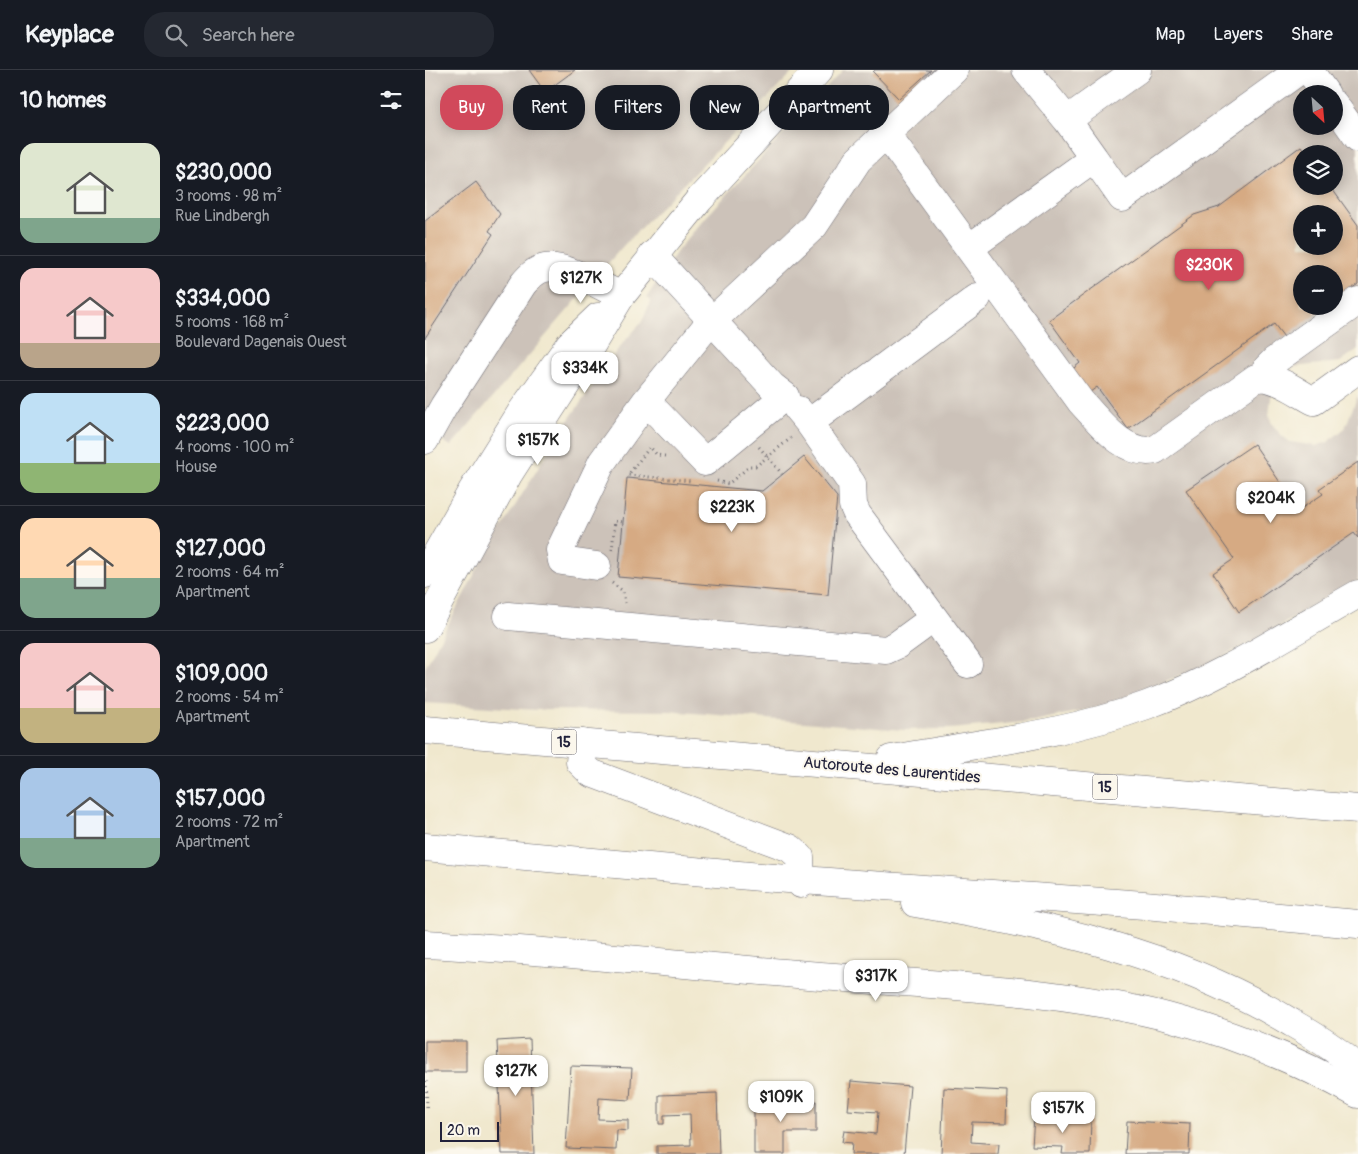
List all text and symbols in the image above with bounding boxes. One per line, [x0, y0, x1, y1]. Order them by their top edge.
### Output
search box [144, 12, 494, 57]
text: Keyplace [25, 20, 114, 49]
icon: search [162, 21, 190, 49]
text: Search here [202, 23, 295, 47]
text: Map [1156, 23, 1185, 46]
text: Layers [1213, 23, 1263, 46]
text: Share [1291, 23, 1333, 46]
chip: Buy [440, 85, 503, 130]
chip: Rent [513, 85, 585, 130]
chip: Filters [595, 85, 680, 130]
chip: New [690, 85, 759, 130]
chip: Apartment [769, 85, 889, 130]
north arrow [1293, 85, 1343, 135]
map controls [1293, 85, 1343, 315]
icon: filters [377, 86, 405, 114]
text: 10 homes [20, 87, 106, 114]
button: layers [1293, 145, 1343, 195]
text: $230,000 [175, 159, 272, 186]
icon: home [60, 163, 120, 223]
text: 3 rooms · 98 m² [175, 186, 282, 206]
button: + [1293, 205, 1343, 255]
text: Rue Lindbergh [175, 206, 269, 226]
pin: $230K [1174, 248, 1244, 291]
text: $230K [1186, 255, 1232, 275]
pin: $127K [546, 262, 616, 304]
button: − [1293, 265, 1343, 315]
text: $127K [560, 268, 602, 288]
text: $334,000 [175, 285, 270, 312]
icon: home [60, 288, 120, 348]
text: 5 rooms · 168 m² [175, 312, 289, 332]
text: Boulevard Dagenais Ouest [175, 332, 347, 352]
pin: $334K [550, 352, 620, 394]
text: $334K [562, 358, 608, 378]
text: $223,000 [175, 410, 269, 437]
icon: home [60, 413, 120, 473]
pin: $157K [503, 424, 573, 466]
text: $157K [517, 430, 559, 450]
text: 4 rooms · 100 m² [175, 437, 294, 457]
text: House [175, 457, 217, 477]
pin: $204K [1236, 482, 1306, 524]
text: $204K [1247, 488, 1295, 508]
pin: $223K [697, 490, 767, 533]
text: $223K [710, 497, 754, 517]
text: $127,000 [175, 535, 266, 562]
icon: home [60, 538, 120, 598]
text: 2 rooms · 64 m² [175, 562, 285, 582]
text: Apartment [175, 582, 250, 602]
text: $109,000 [175, 660, 268, 687]
icon: home [60, 663, 120, 723]
text: 2 rooms · 54 m² [175, 687, 284, 707]
text: Apartment [175, 707, 250, 727]
road number: 15 [551, 730, 577, 754]
street label: Autoroute des Laurentides [803, 752, 981, 788]
road number: 15 [1093, 774, 1117, 800]
text: $157,000 [175, 785, 265, 812]
icon: home [60, 788, 120, 848]
text: 2 rooms · 72 m² [175, 812, 283, 832]
text: Apartment [175, 832, 250, 852]
pin: $317K [841, 960, 911, 1002]
text: $317K [855, 966, 897, 986]
pin: $127K [481, 1054, 551, 1097]
text: $127K [495, 1061, 537, 1081]
pin: $109K [746, 1080, 816, 1123]
text: $109K [759, 1087, 803, 1107]
pin: $157K [1028, 1092, 1098, 1134]
text: $157K [1042, 1098, 1084, 1118]
scale bar [440, 1119, 499, 1142]
text: 20 m [447, 1122, 480, 1139]

